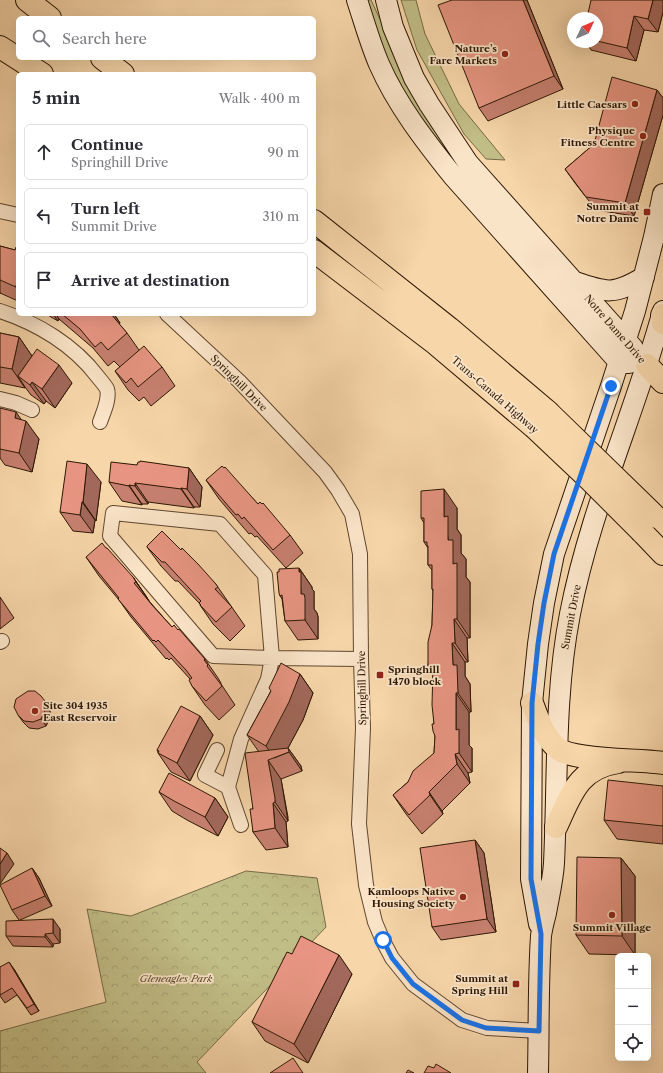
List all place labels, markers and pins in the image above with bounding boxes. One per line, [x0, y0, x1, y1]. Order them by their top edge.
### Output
place label: Nature’s Fare Markets [429, 42, 497, 67]
marker: Nature’s Fare Markets [500, 49, 510, 59]
place label: Little Caesars [557, 98, 627, 111]
marker: Little Caesars [630, 99, 640, 109]
place label: Physique Fitness Centre [560, 124, 635, 149]
marker: Physique Fitness Centre [638, 131, 648, 141]
place label: Summit at Notre Dame [577, 200, 639, 225]
marker: Summit at Notre Dame [642, 207, 652, 217]
place label: Springhill 1470 block [388, 663, 441, 688]
marker: Springhill 1470 block [375, 670, 385, 680]
place label: Site 304 1935 East Reservoir [43, 699, 117, 724]
marker: Site 304 1935 East Reservoir [30, 706, 40, 716]
place label: Kamloops Native Housing Society [368, 885, 456, 910]
marker: Kamloops Native Housing Society [458, 892, 468, 902]
marker: Summit Village [607, 910, 617, 920]
place label: Summit Village [573, 921, 651, 934]
place label: Summit at Spring Hill [452, 972, 508, 997]
marker: Summit at Spring Hill [511, 979, 521, 989]

